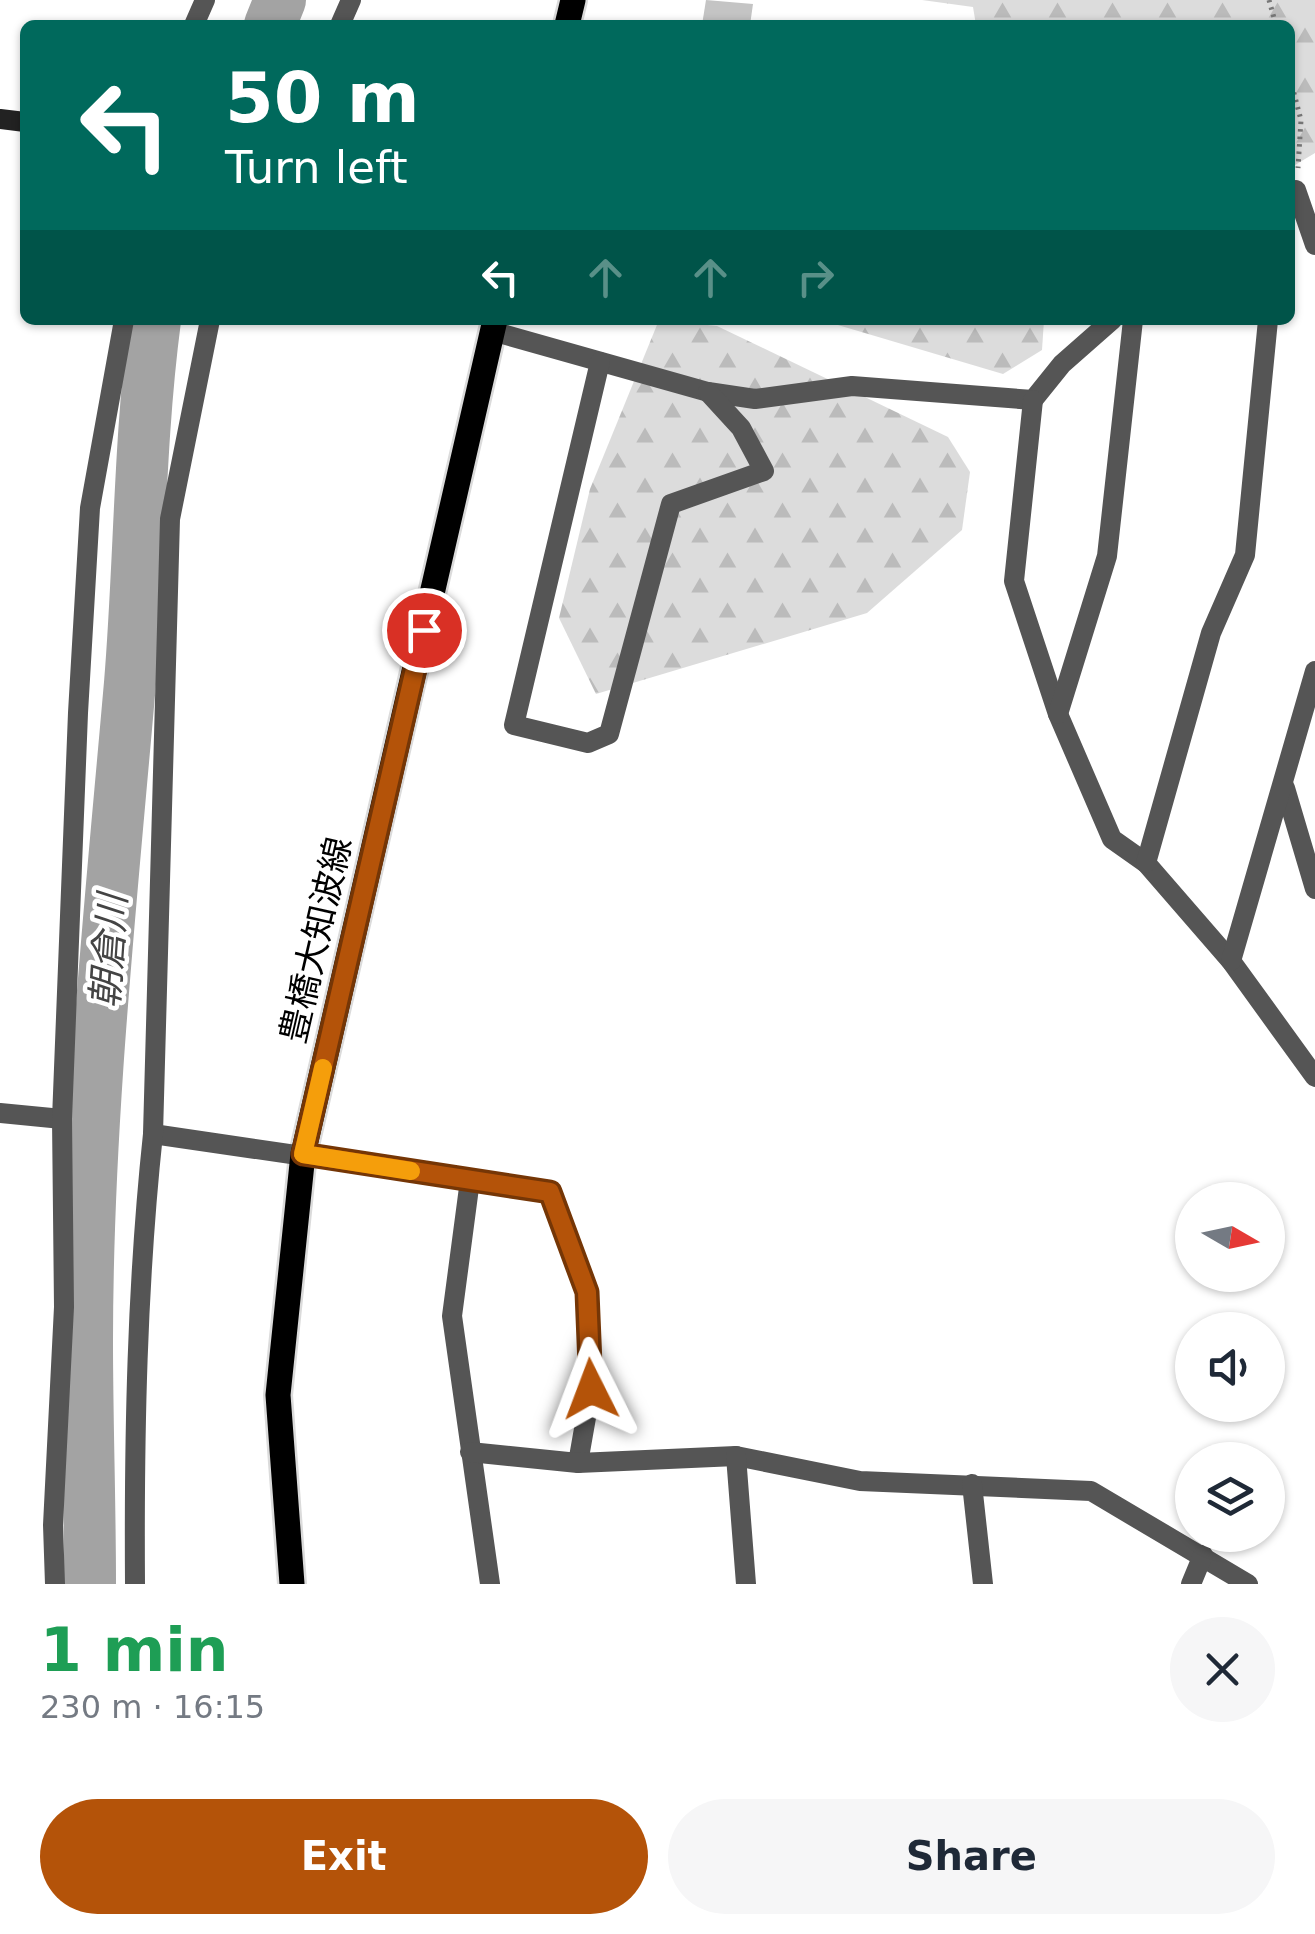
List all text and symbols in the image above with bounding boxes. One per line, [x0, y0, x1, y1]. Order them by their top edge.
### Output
text: 50 m [225, 57, 420, 139]
icon: left [60, 60, 190, 190]
text: Turn left [225, 141, 408, 194]
icon: left [473, 250, 528, 305]
icon: ahead [578, 250, 633, 305]
icon: ahead [683, 250, 738, 305]
icon: right [788, 250, 843, 305]
pin [382, 588, 467, 673]
icon: arrive [397, 603, 452, 658]
street label: 豊橋大知波線 [273, 833, 359, 1047]
water label: 朝倉川 [83, 889, 135, 1009]
north arrow [1175, 1182, 1285, 1292]
map controls [1175, 1182, 1285, 1552]
button: sound [1175, 1312, 1285, 1422]
position arrow [539, 1337, 643, 1441]
button: layers [1175, 1442, 1285, 1552]
text: 1 min [40, 1615, 228, 1685]
button: close [1170, 1617, 1275, 1722]
text: 230 m · 16:15 [40, 1688, 265, 1726]
button: Exit [40, 1799, 648, 1914]
button: Share [668, 1799, 1275, 1914]

